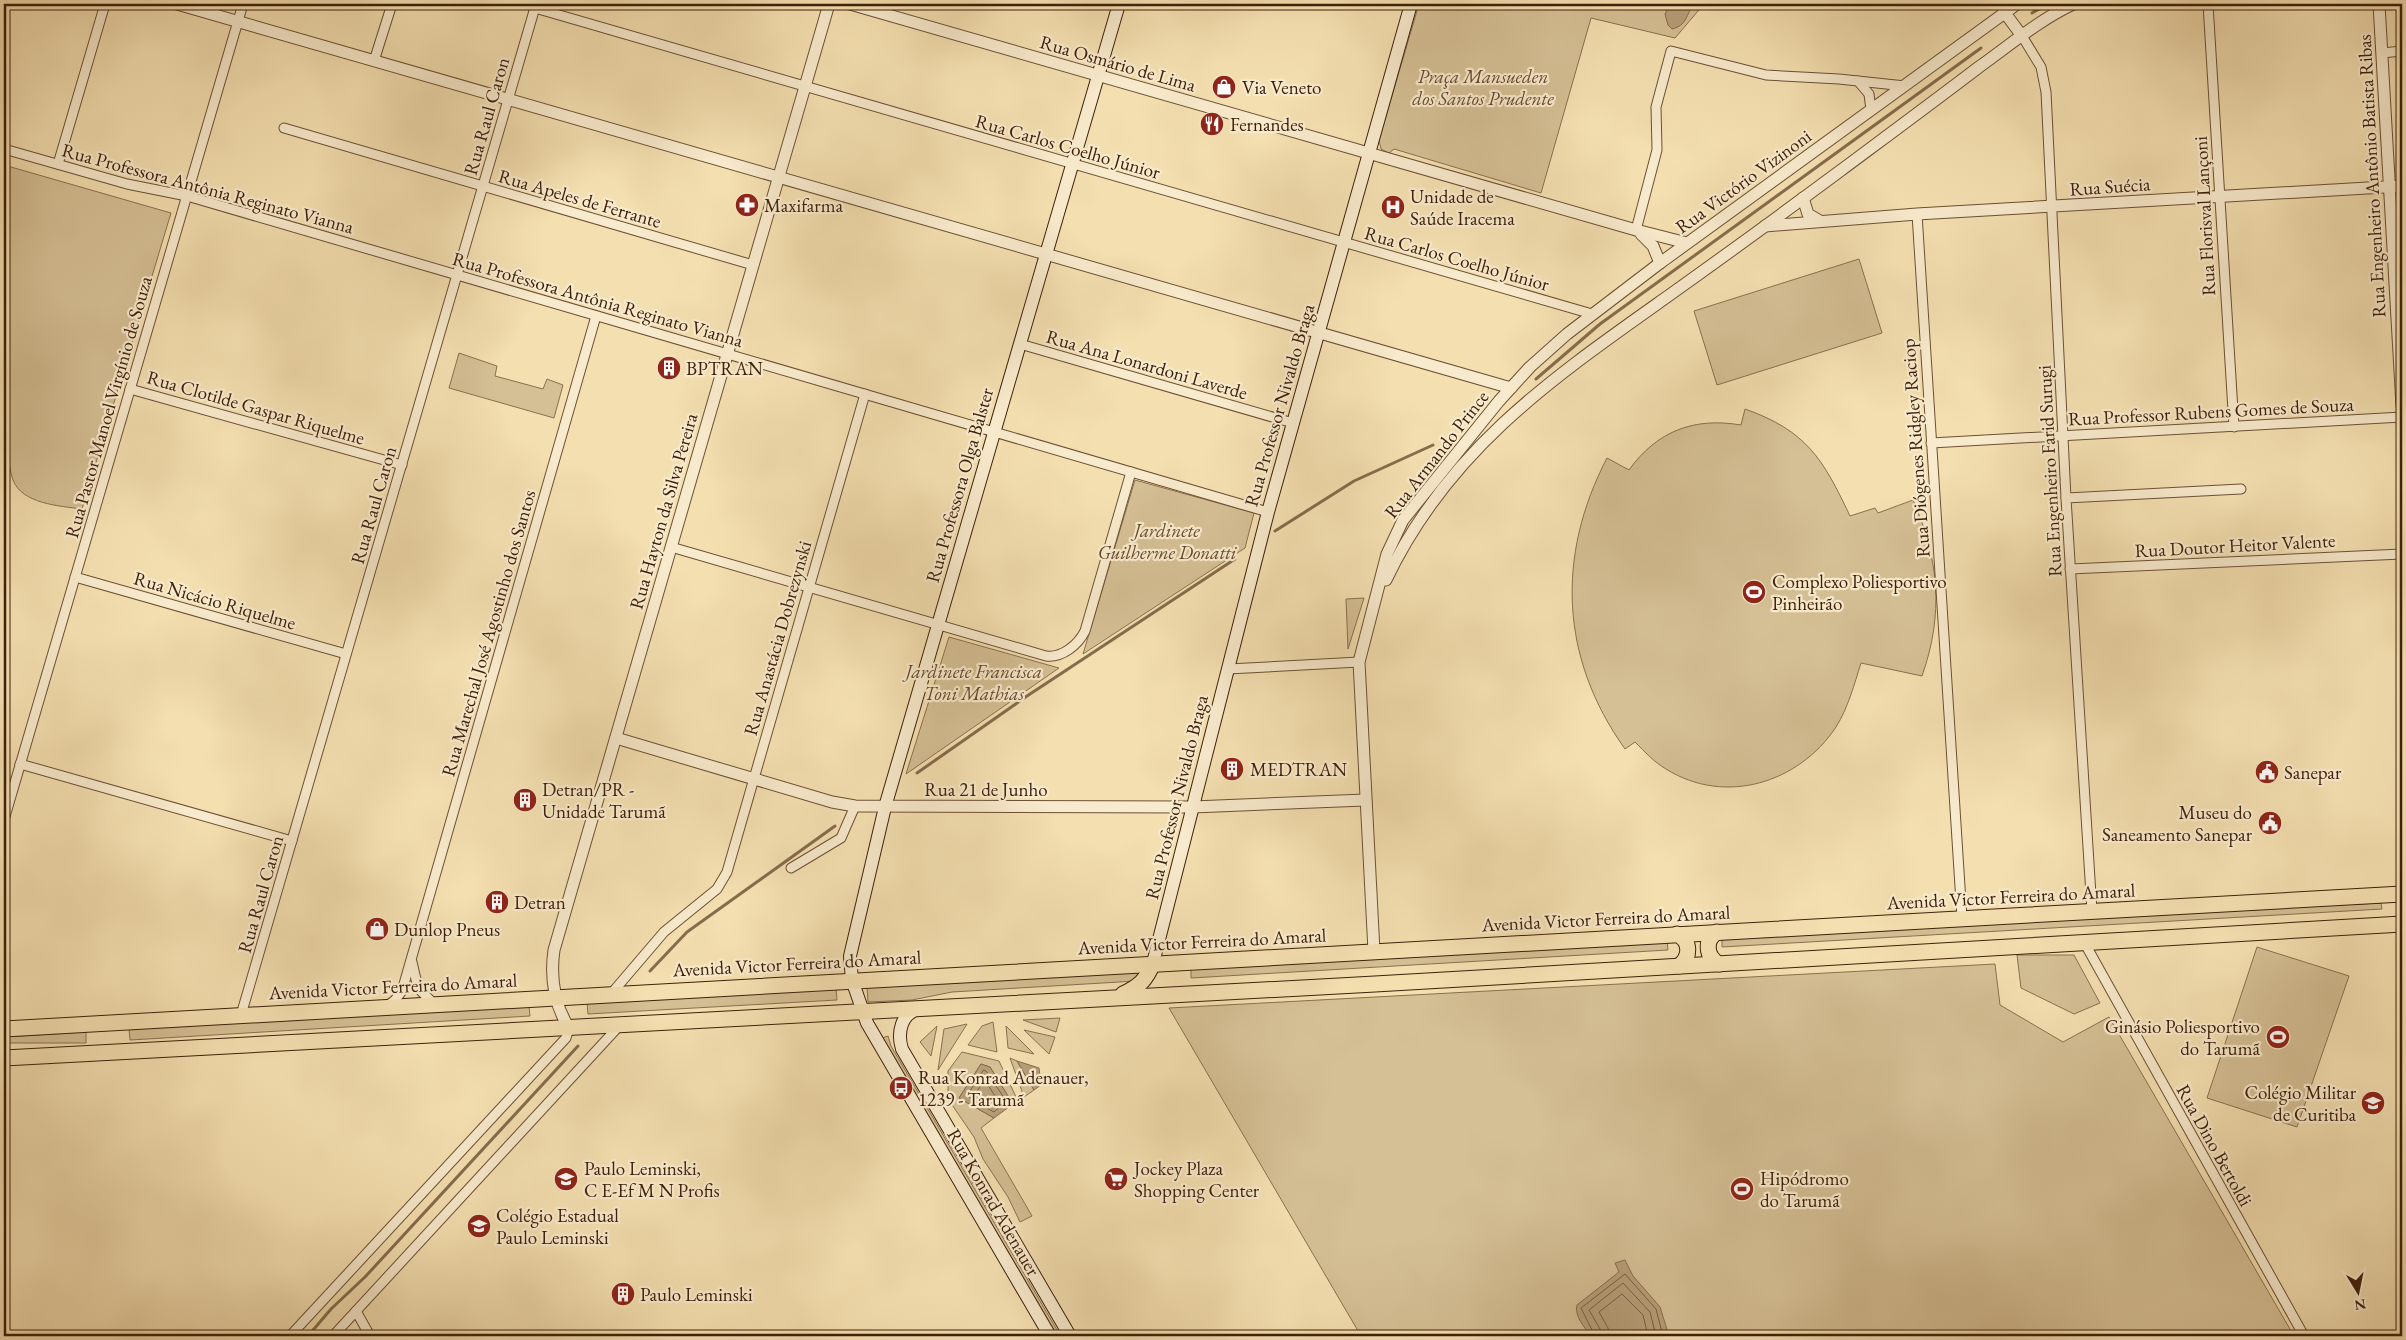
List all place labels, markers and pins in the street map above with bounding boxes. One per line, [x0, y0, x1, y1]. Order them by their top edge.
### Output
shop icon: Via Veneto [1211, 74, 1237, 100]
place label: Via Veneto [1242, 75, 1322, 100]
restaurant icon: Fernandes [1199, 111, 1225, 137]
place label: Fernandes [1230, 112, 1304, 137]
place label: Unidade de Saúde Iracema [1410, 184, 1515, 231]
pharmacy icon: Maxifarma [734, 192, 760, 218]
place label: Maxifarma [764, 193, 843, 218]
hospital icon: Unidade de Saúde Iracema [1380, 194, 1406, 220]
building icon: BPTRAN [656, 355, 682, 381]
place label: BPTRAN [686, 356, 763, 381]
place label: Complexo Poliesportivo Pinheirão [1772, 569, 1947, 616]
sports icon: Complexo Poliesportivo Pinheirão [1741, 579, 1767, 605]
building icon: MEDTRAN [1219, 756, 1245, 782]
place label: MEDTRAN [1250, 757, 1347, 782]
public building icon: Sanepar [2254, 759, 2280, 785]
place label: Sanepar [2284, 760, 2342, 785]
place label: Detran/PR - Unidade Tarumã [542, 777, 666, 824]
building icon: Detran/PR - Unidade Tarumã [512, 787, 538, 813]
place label: Museu do Saneamento Sanepar [2102, 800, 2253, 847]
public building icon: Museu do Saneamento Sanepar [2257, 810, 2283, 836]
building icon: Detran [484, 889, 510, 915]
place label: Detran [514, 890, 566, 915]
shop icon: Dunlop Pneus [364, 916, 390, 942]
place label: Dunlop Pneus [394, 917, 500, 942]
place label: Ginásio Poliesportivo do Tarumã [2105, 1014, 2260, 1061]
sports icon: Ginásio Poliesportivo do Tarumã [2265, 1024, 2291, 1050]
place label: Rua Konrad Adenauer, 1239 - Tarumã [918, 1065, 1089, 1112]
bus stop icon: Rua Konrad Adenauer, 1239 - Tarumã [888, 1075, 914, 1101]
place label: Colégio Militar de Curitiba [2244, 1080, 2357, 1127]
school or university icon: Colégio Militar de Curitiba [2360, 1090, 2386, 1116]
place label: Paulo Leminski, C E-Ef M N Profis [584, 1156, 720, 1203]
place label: Jockey Plaza Shopping Center [1132, 1156, 1260, 1203]
school or university icon: Paulo Leminski, C E-Ef M N Profis [553, 1166, 579, 1192]
supermarket icon: Jockey Plaza Shopping Center [1103, 1166, 1129, 1192]
place label: Hipódromo do Tarumã [1760, 1166, 1849, 1213]
sports icon: Hipódromo do Tarumã [1729, 1176, 1755, 1202]
place label: Colégio Estadual Paulo Leminski [496, 1203, 619, 1250]
school or university icon: Colégio Estadual Paulo Leminski [466, 1213, 492, 1239]
building icon: Paulo Leminski [610, 1281, 636, 1307]
place label: Paulo Leminski [640, 1282, 753, 1307]

